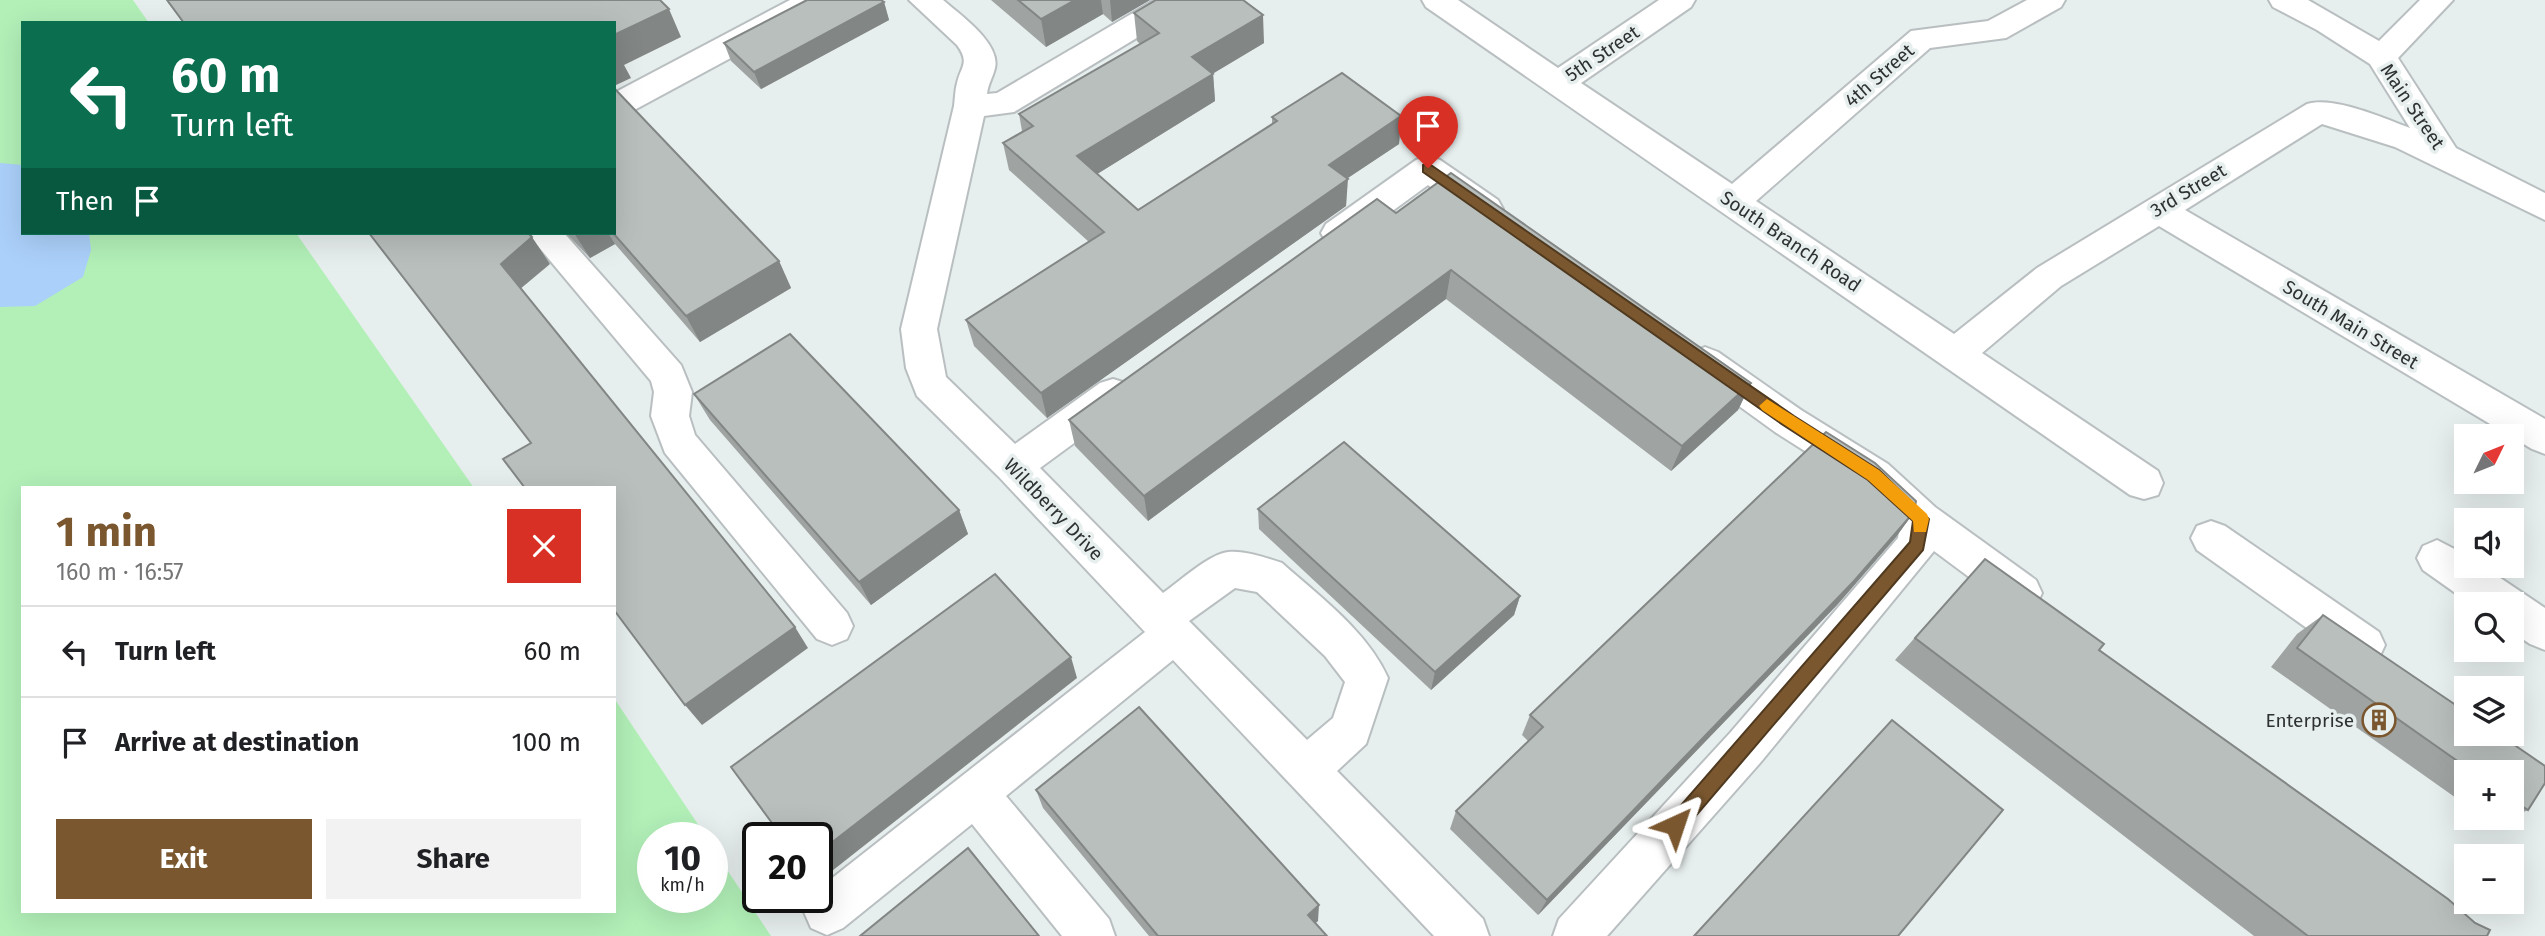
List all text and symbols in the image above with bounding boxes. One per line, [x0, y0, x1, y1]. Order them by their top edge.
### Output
street label: 5th Street [1561, 20, 1644, 86]
street label: 4th Street [1840, 39, 1919, 112]
text: 60 m [171, 46, 280, 105]
icon: left [56, 49, 147, 140]
street label: Main Street [2376, 59, 2450, 154]
pin [1398, 96, 1458, 168]
text: Turn left [171, 106, 293, 144]
icon: arrive [1409, 107, 1447, 145]
street label: 3rd Street [2146, 159, 2230, 222]
icon: arrive [128, 182, 166, 220]
text: Then [56, 186, 114, 217]
street label: South Branch Road [1716, 186, 1865, 297]
street label: South Main Street [2279, 275, 2423, 374]
north arrow [2454, 424, 2524, 494]
map controls [2454, 424, 2524, 914]
street label: Wildberry Drive [999, 453, 1108, 565]
text: 1 min [56, 507, 157, 557]
button: sound [2454, 508, 2524, 578]
button: close [507, 509, 581, 583]
text: 160 m · 16:57 [56, 558, 184, 586]
button: search [2454, 592, 2524, 662]
icon: left [56, 633, 94, 671]
text: Turn left [115, 636, 216, 667]
text: 60 m [523, 636, 581, 667]
button: layers [2454, 676, 2524, 746]
building icon: Enterprise [2360, 701, 2398, 739]
place label: Enterprise [2265, 709, 2354, 732]
icon: arrive [56, 724, 94, 762]
text: Arrive at destination [115, 727, 359, 758]
text: 100 m [512, 727, 581, 758]
button: + [2454, 760, 2524, 830]
position arrow [1638, 788, 1712, 862]
button: Exit [56, 819, 312, 899]
button: Share [326, 819, 581, 899]
speed limit sign: 20 [742, 822, 833, 913]
text: 10 [664, 837, 701, 879]
button: − [2454, 844, 2524, 914]
text: km/h [660, 874, 705, 896]

